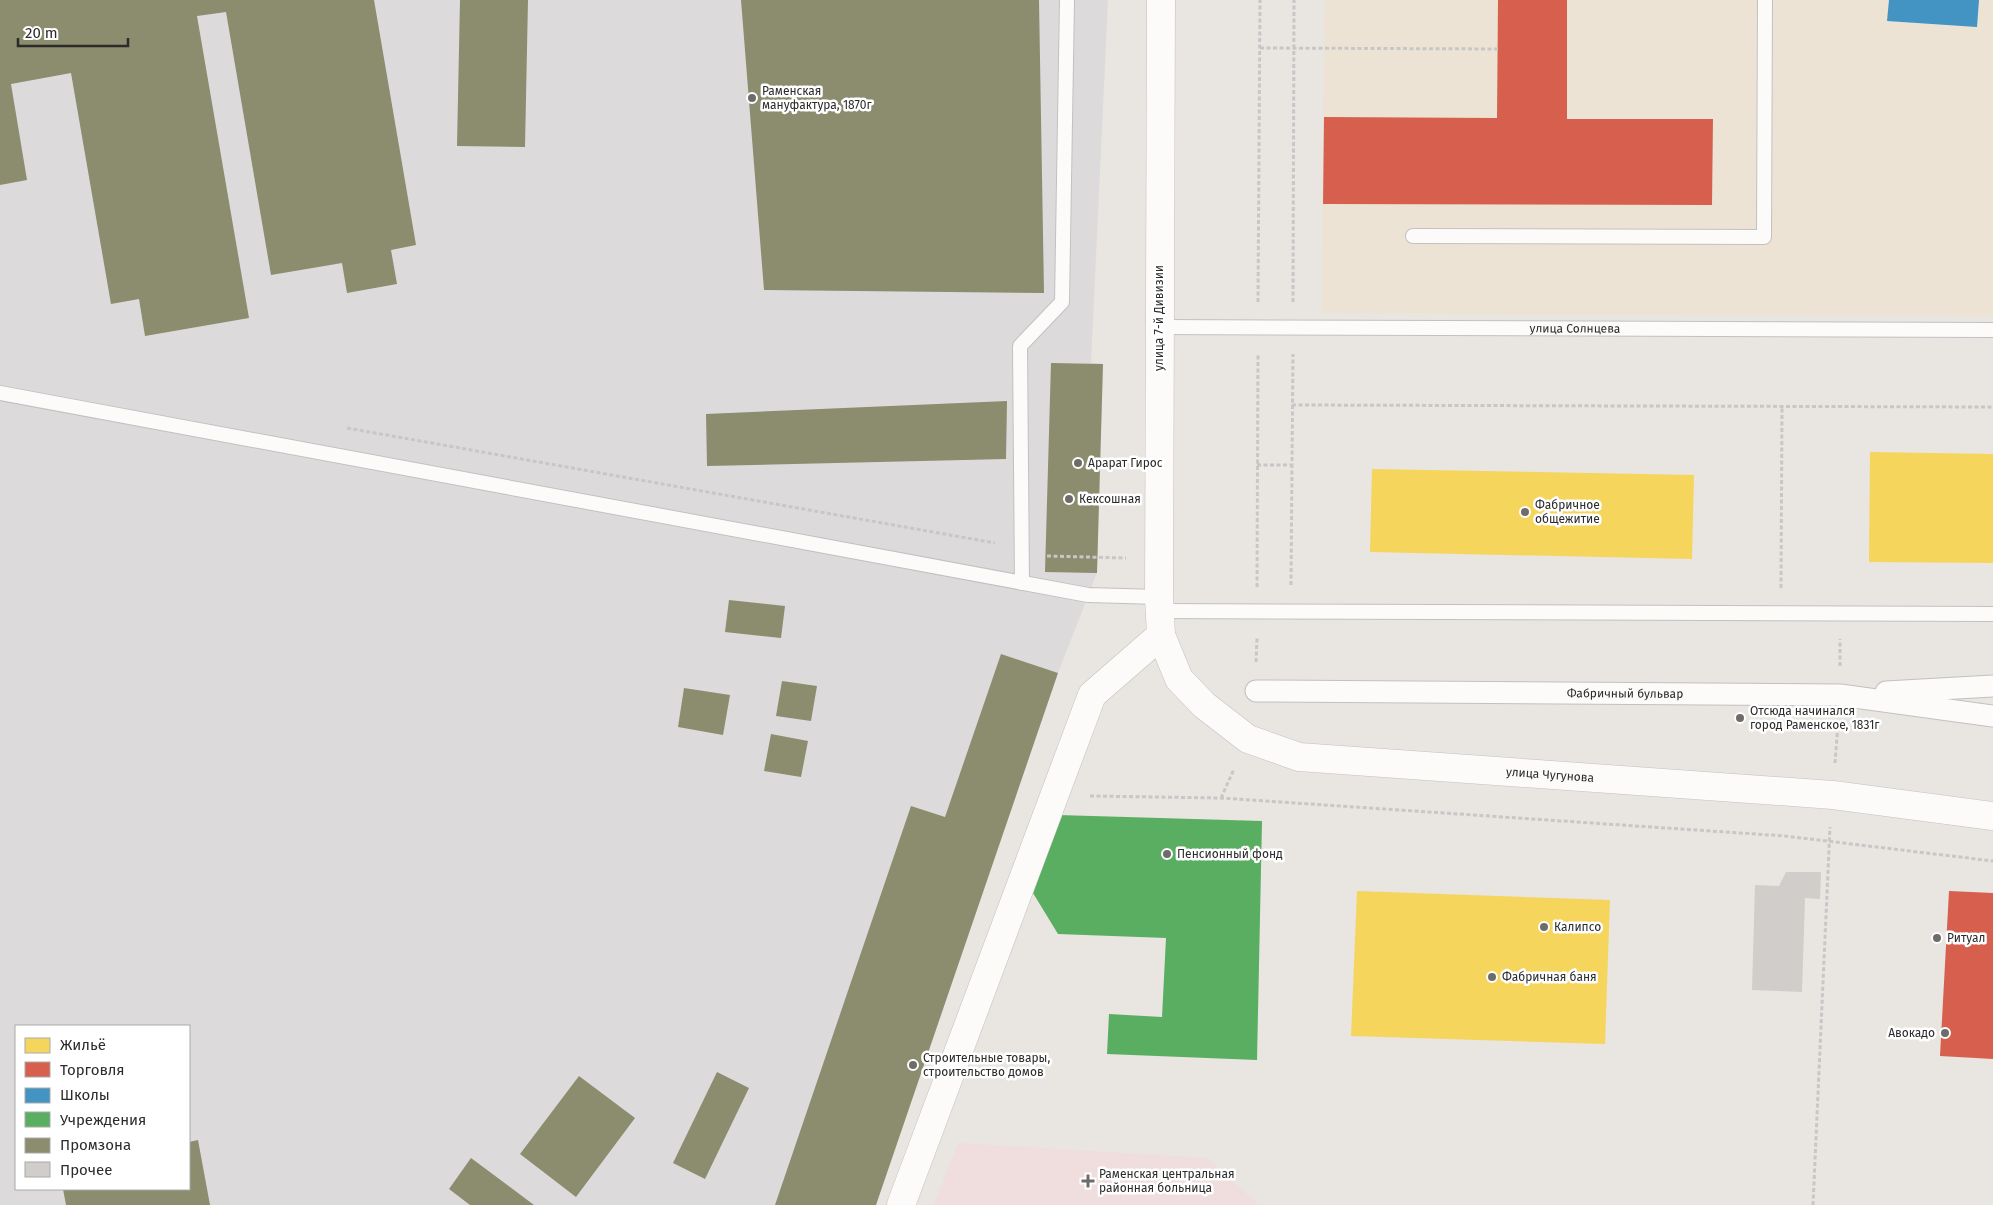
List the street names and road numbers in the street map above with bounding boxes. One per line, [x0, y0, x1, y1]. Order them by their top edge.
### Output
street label: улица 7-й Дивизии [1152, 265, 1166, 371]
street label: улица Солнцева [1530, 321, 1620, 336]
street label: Фабричный бульвар [1567, 686, 1683, 701]
street label: улица Чугунова [1505, 765, 1595, 785]

